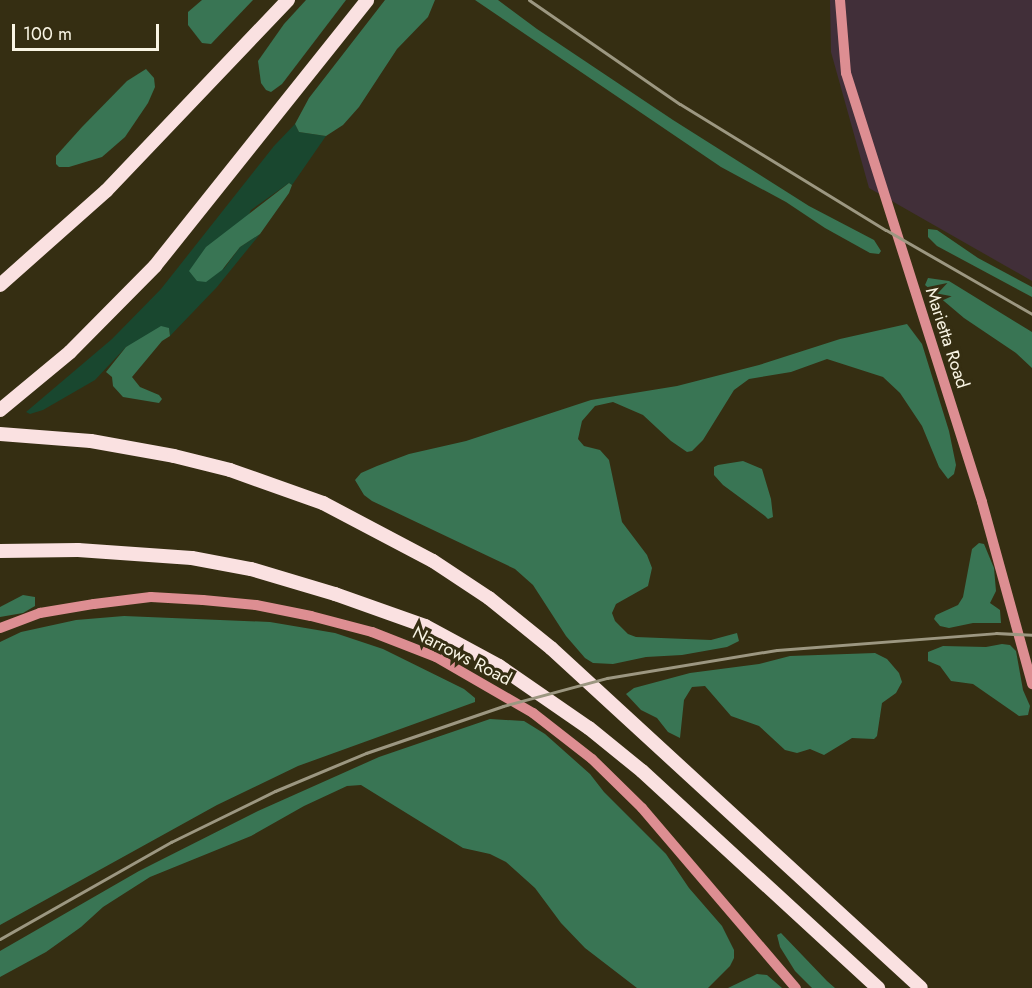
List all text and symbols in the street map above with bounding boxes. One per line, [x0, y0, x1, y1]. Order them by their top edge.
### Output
scale bar [15, 12, 162, 50]
text: 100 m [23, 21, 72, 47]
street label: Marietta Road [921, 285, 973, 391]
street label: Narrows Road [409, 622, 515, 690]

